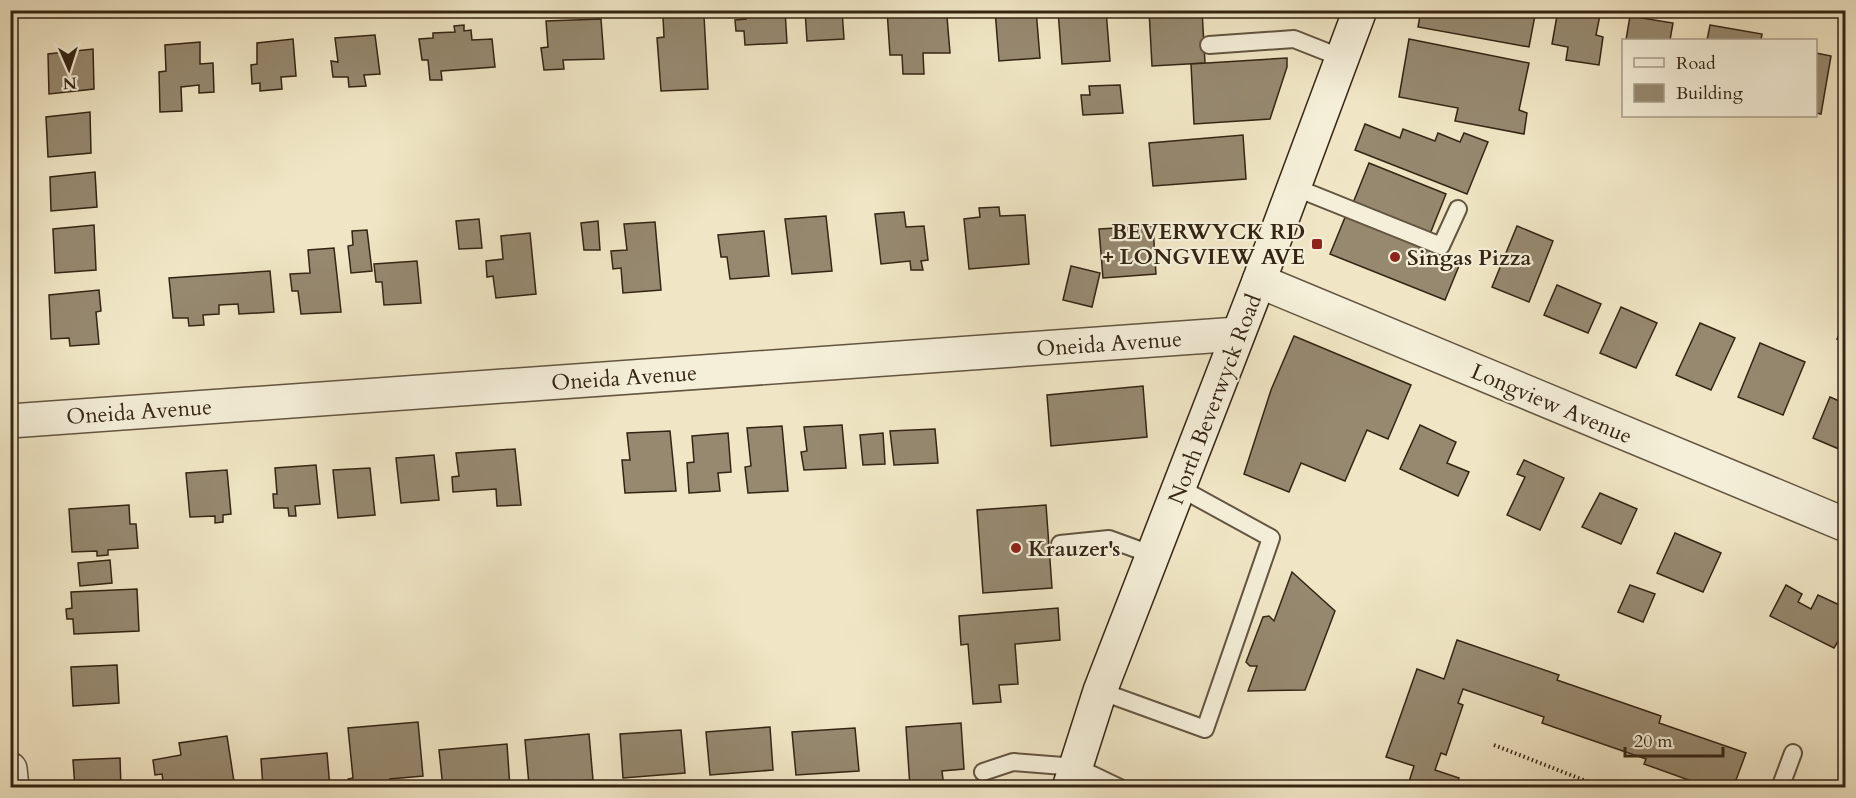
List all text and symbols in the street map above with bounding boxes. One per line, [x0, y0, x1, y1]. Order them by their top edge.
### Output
north arrow [39, 39, 99, 99]
legend [1622, 39, 1817, 117]
text: Road [1676, 51, 1716, 76]
text: N [62, 72, 77, 94]
text: Building [1676, 81, 1744, 106]
place label: BEVERWYCK RD + LONGVIEW AVE [1102, 217, 1305, 272]
marker: BEVERWYCK RD + LONGVIEW AVE [1310, 237, 1324, 251]
place label: Singas Pizza [1407, 243, 1531, 273]
marker: Singas Pizza [1388, 250, 1402, 264]
street label: North Beverwyck Road [1161, 290, 1269, 509]
street label: Oneida Avenue [1035, 324, 1183, 364]
street label: Longview Avenue [1466, 356, 1637, 451]
street label: Oneida Avenue [550, 358, 698, 398]
street label: Oneida Avenue [65, 392, 213, 432]
place label: Krauzer's [1028, 534, 1120, 564]
marker: Krauzer's [1009, 541, 1023, 555]
scale bar [1625, 720, 1722, 758]
text: 20 m [1634, 729, 1673, 754]

